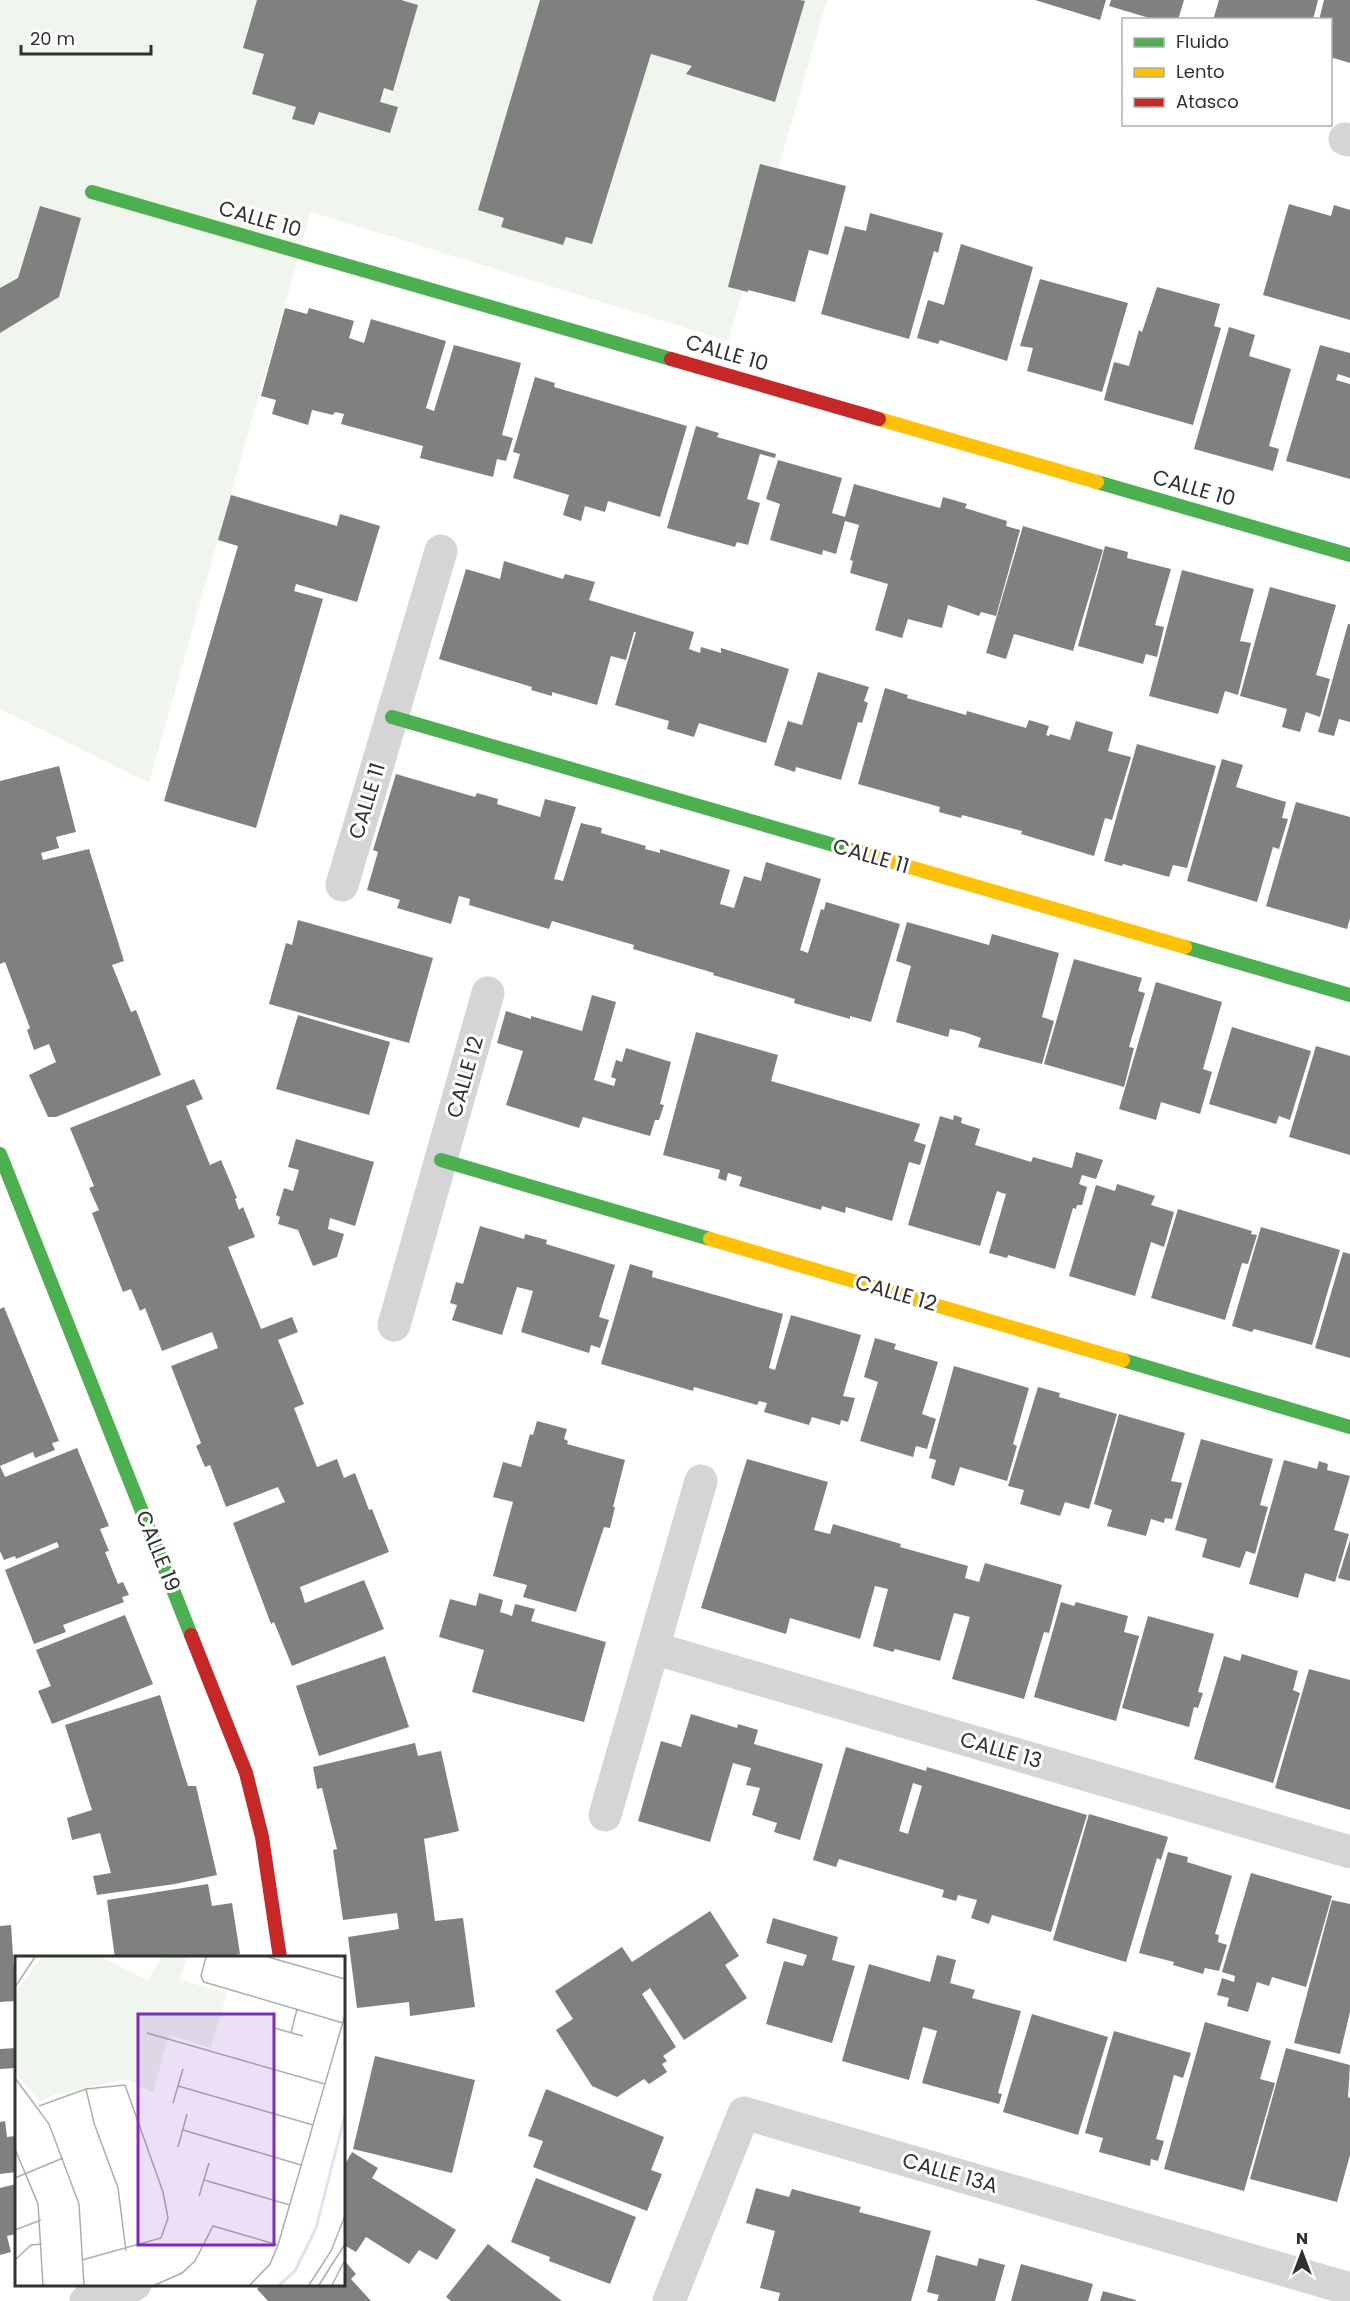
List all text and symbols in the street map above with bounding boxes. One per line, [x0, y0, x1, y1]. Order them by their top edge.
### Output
scale bar [21, 18, 152, 56]
legend [1122, 18, 1332, 126]
text: 20 m [30, 26, 75, 51]
text: Fluido [1176, 29, 1229, 54]
text: Lento [1176, 59, 1225, 84]
text: Atasco [1176, 89, 1239, 114]
street label: CALLE 10 [215, 193, 305, 244]
street label: CALLE 10 [682, 327, 772, 378]
street label: CALLE 10 [1149, 462, 1239, 513]
street label: CALLE 11 [341, 759, 392, 843]
street label: CALLE 11 [829, 831, 913, 880]
street label: CALLE 12 [439, 1033, 490, 1121]
street label: CALLE 12 [852, 1267, 940, 1318]
street label: CALLE 19 [129, 1506, 188, 1596]
street label: CALLE 13 [957, 1724, 1046, 1775]
inset map [15, 1956, 345, 2286]
street label: CALLE 13A [899, 2145, 1001, 2200]
north arrow [1272, 2223, 1332, 2283]
text: N [1296, 2227, 1308, 2250]

